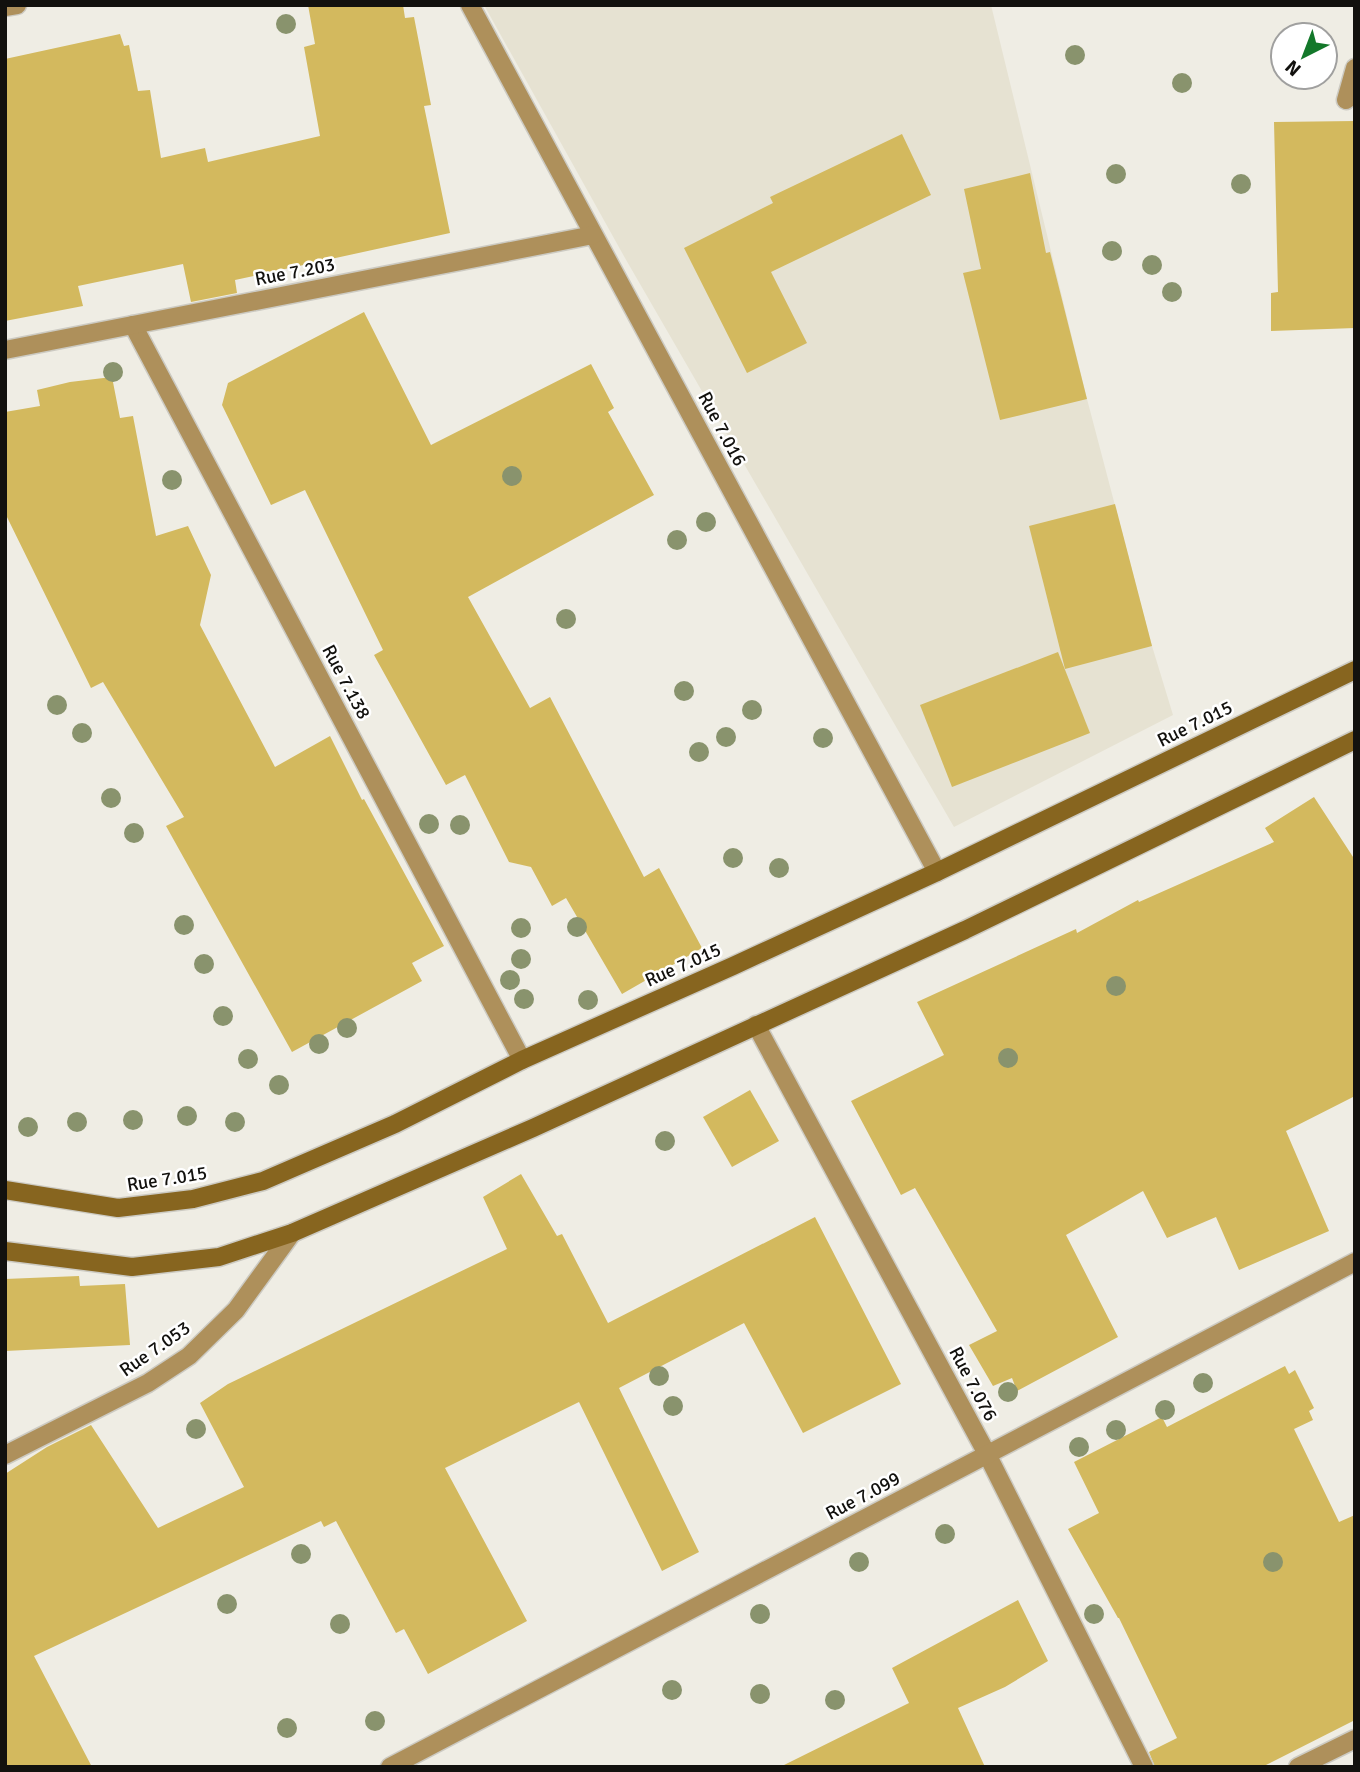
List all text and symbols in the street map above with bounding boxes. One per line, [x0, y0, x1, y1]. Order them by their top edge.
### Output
north arrow [1269, 21, 1339, 91]
text: N [1280, 55, 1306, 81]
street label: Rue 7.203 [253, 252, 337, 292]
street label: Rue 7.016 [692, 388, 752, 470]
street label: Rue 7.138 [316, 641, 376, 723]
street label: Rue 7.015 [1153, 695, 1237, 753]
street label: Rue 7.015 [641, 938, 725, 992]
street label: Rue 7.015 [125, 1161, 209, 1197]
street label: Rue 7.053 [115, 1316, 195, 1382]
street label: Rue 7.076 [943, 1343, 1003, 1425]
street label: Rue 7.099 [822, 1466, 904, 1526]

